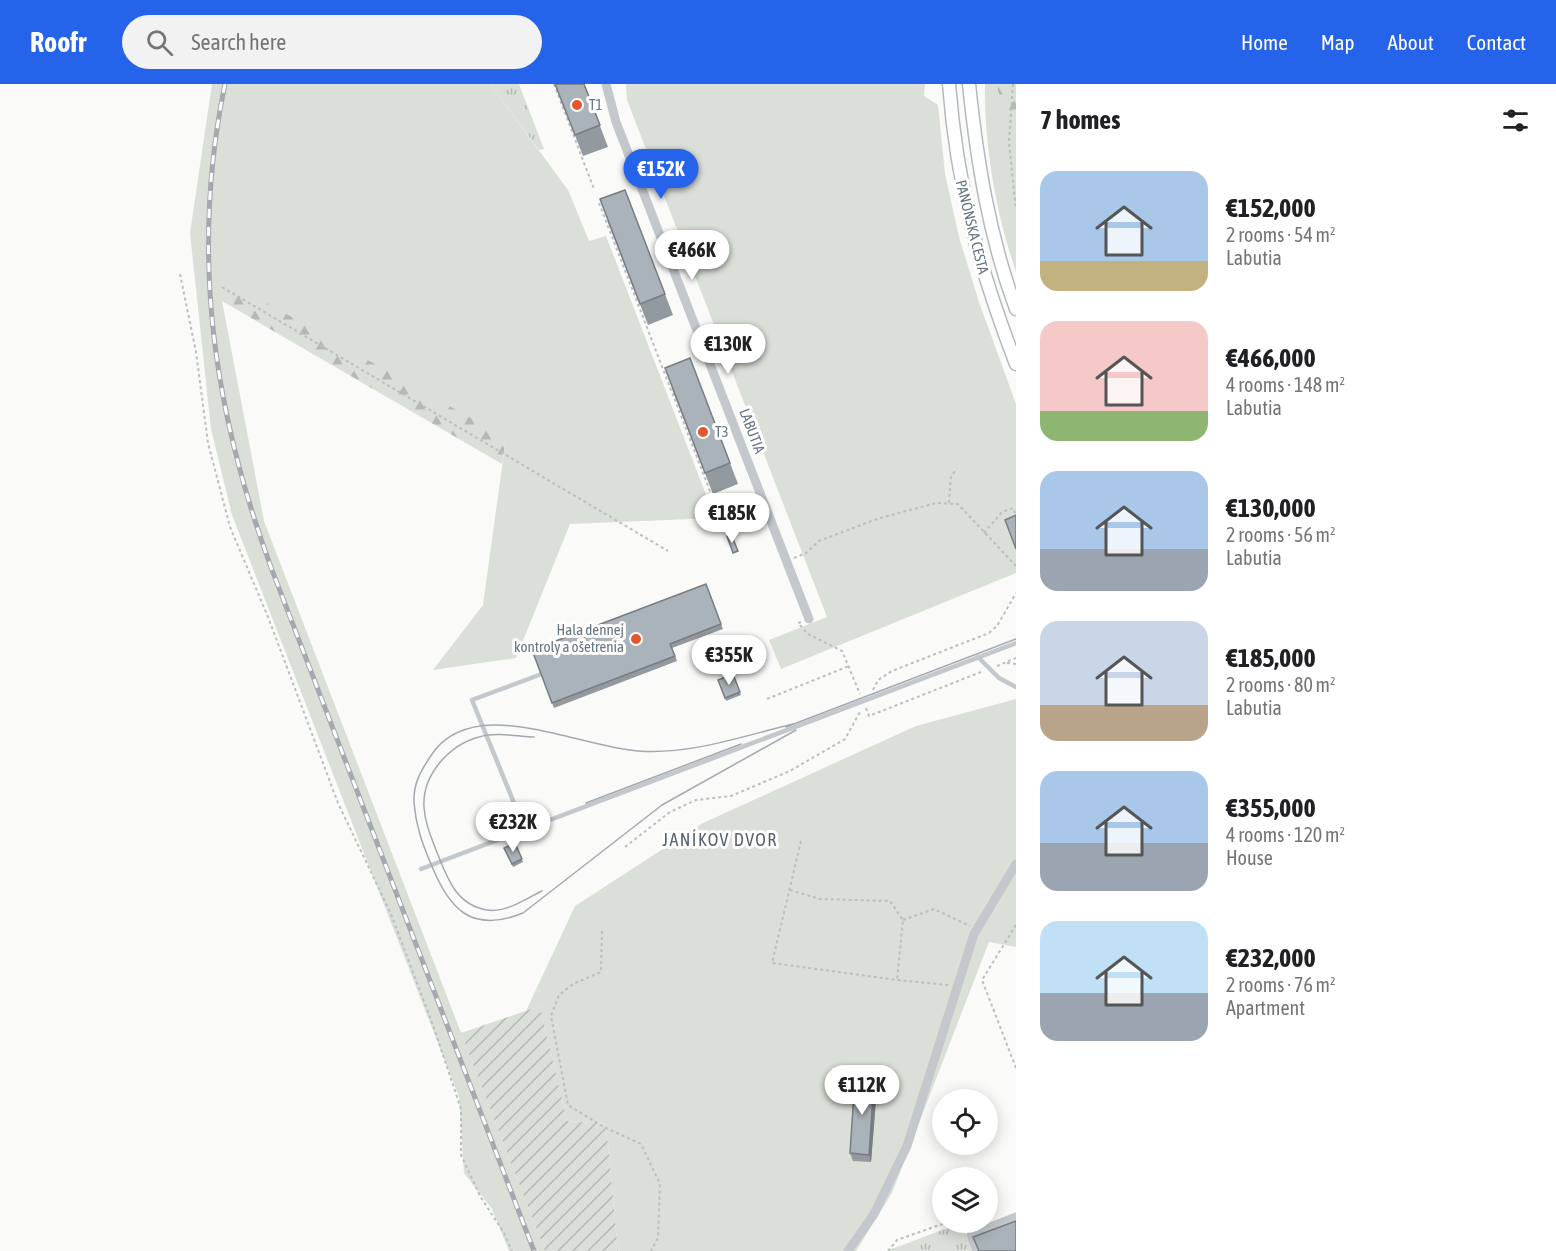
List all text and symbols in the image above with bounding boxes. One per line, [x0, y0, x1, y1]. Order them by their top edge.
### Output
search box [122, 15, 542, 69]
text: Roofr [30, 26, 86, 58]
icon: search [143, 26, 176, 59]
text: Search here [191, 29, 286, 55]
text: Home [1241, 30, 1288, 54]
text: Map [1321, 30, 1355, 54]
text: About [1388, 30, 1434, 54]
text: Contact [1467, 30, 1526, 54]
place label: T1 [589, 96, 603, 113]
marker: T1 [570, 98, 584, 112]
icon: filters [1499, 104, 1532, 137]
text: 7 homes [1040, 105, 1120, 135]
pin: €152K [619, 149, 703, 200]
text: €152K [638, 157, 685, 180]
street label: PANÓNSKA CESTA [953, 178, 993, 276]
text: €152,000 [1226, 193, 1316, 223]
icon: home [1088, 195, 1160, 267]
text: 2 rooms · 54 m² [1226, 223, 1336, 246]
pin: €466K [650, 230, 734, 281]
text: €466K [669, 238, 716, 261]
text: Labutia [1226, 246, 1282, 269]
pin: €130K [686, 324, 770, 375]
text: €130K [705, 332, 752, 355]
text: €466,000 [1226, 343, 1316, 373]
icon: home [1088, 345, 1160, 417]
text: 4 rooms · 148 m² [1226, 373, 1345, 396]
text: Labutia [1226, 396, 1282, 419]
street label: LABUTIA [736, 406, 769, 456]
place label: T3 [715, 423, 729, 440]
marker: T3 [696, 425, 710, 439]
pin: €185K [690, 493, 774, 544]
text: €130,000 [1226, 493, 1316, 523]
icon: home [1088, 495, 1160, 567]
text: €185K [709, 501, 756, 524]
text: 2 rooms · 56 m² [1226, 523, 1336, 546]
text: Labutia [1226, 546, 1282, 569]
place label: Hala dennej kontroly a ošetrenia [514, 621, 624, 655]
marker: Hala dennej kontroly a ošetrenia [629, 632, 643, 646]
pin: €355K [687, 635, 771, 686]
text: €355K [706, 643, 753, 666]
text: €185,000 [1226, 643, 1316, 673]
icon: home [1088, 645, 1160, 717]
text: 2 rooms · 80 m² [1226, 673, 1336, 696]
text: Labutia [1226, 696, 1282, 719]
text: €355,000 [1226, 793, 1316, 823]
icon: home [1088, 795, 1160, 867]
pin: €232K [471, 802, 555, 853]
text: €232K [490, 810, 537, 833]
text: 4 rooms · 120 m² [1226, 823, 1345, 846]
district label: JANÍKOV DVOR [662, 829, 778, 850]
text: House [1226, 846, 1273, 869]
text: €232,000 [1226, 943, 1316, 973]
icon: home [1088, 945, 1160, 1017]
text: 2 rooms · 76 m² [1226, 973, 1336, 996]
text: Apartment [1226, 996, 1305, 1019]
pin: €112K [820, 1065, 904, 1116]
text: €112K [839, 1073, 886, 1096]
map controls [932, 1089, 998, 1233]
button: locate [932, 1089, 998, 1155]
button: layers [932, 1167, 998, 1233]

